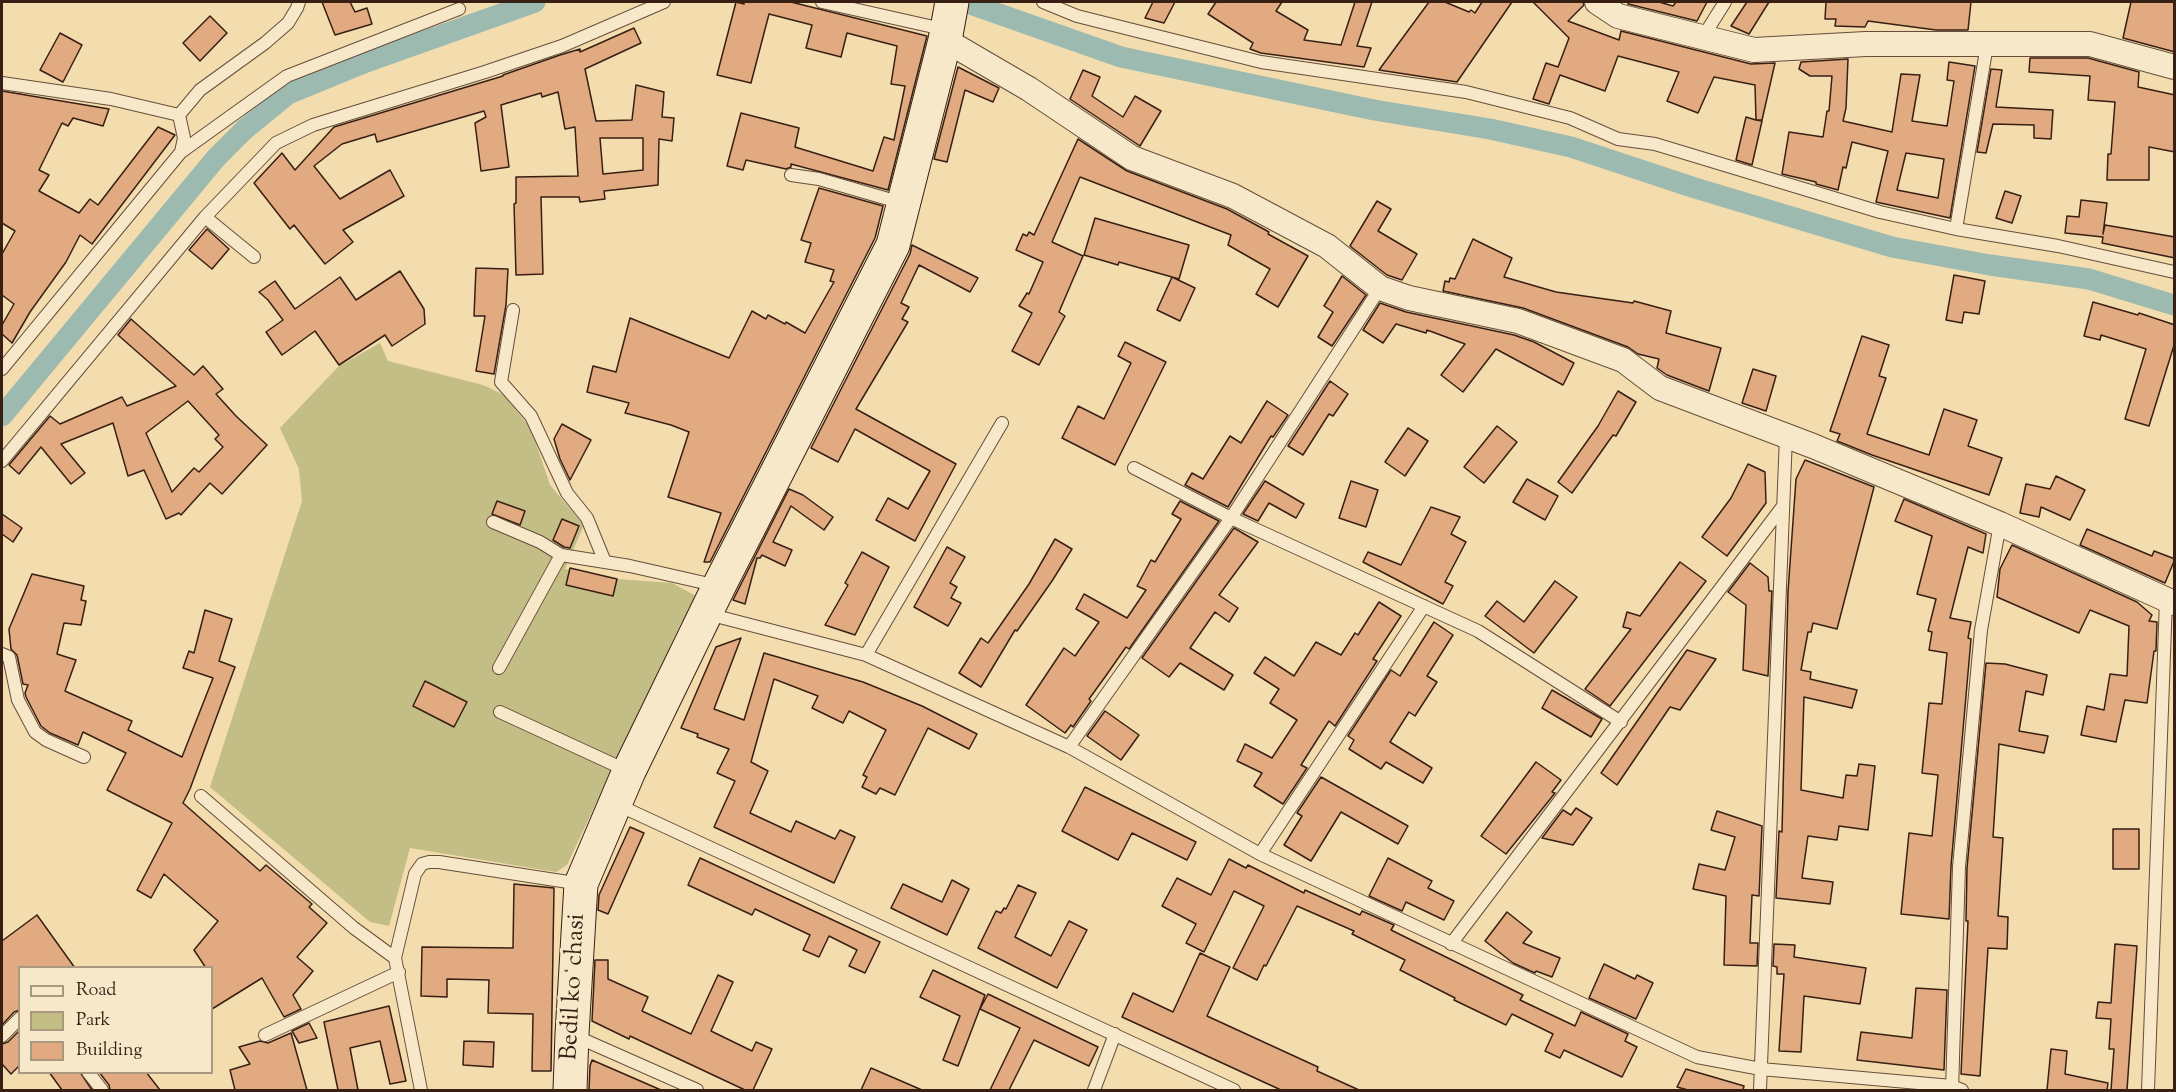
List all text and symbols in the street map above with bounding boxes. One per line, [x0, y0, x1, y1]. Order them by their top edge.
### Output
street label: Bedil koʻchasi [557, 913, 593, 1061]
legend [18, 966, 213, 1074]
text: Road [76, 978, 116, 1004]
text: Park [76, 1008, 110, 1034]
text: Building [76, 1038, 142, 1064]

